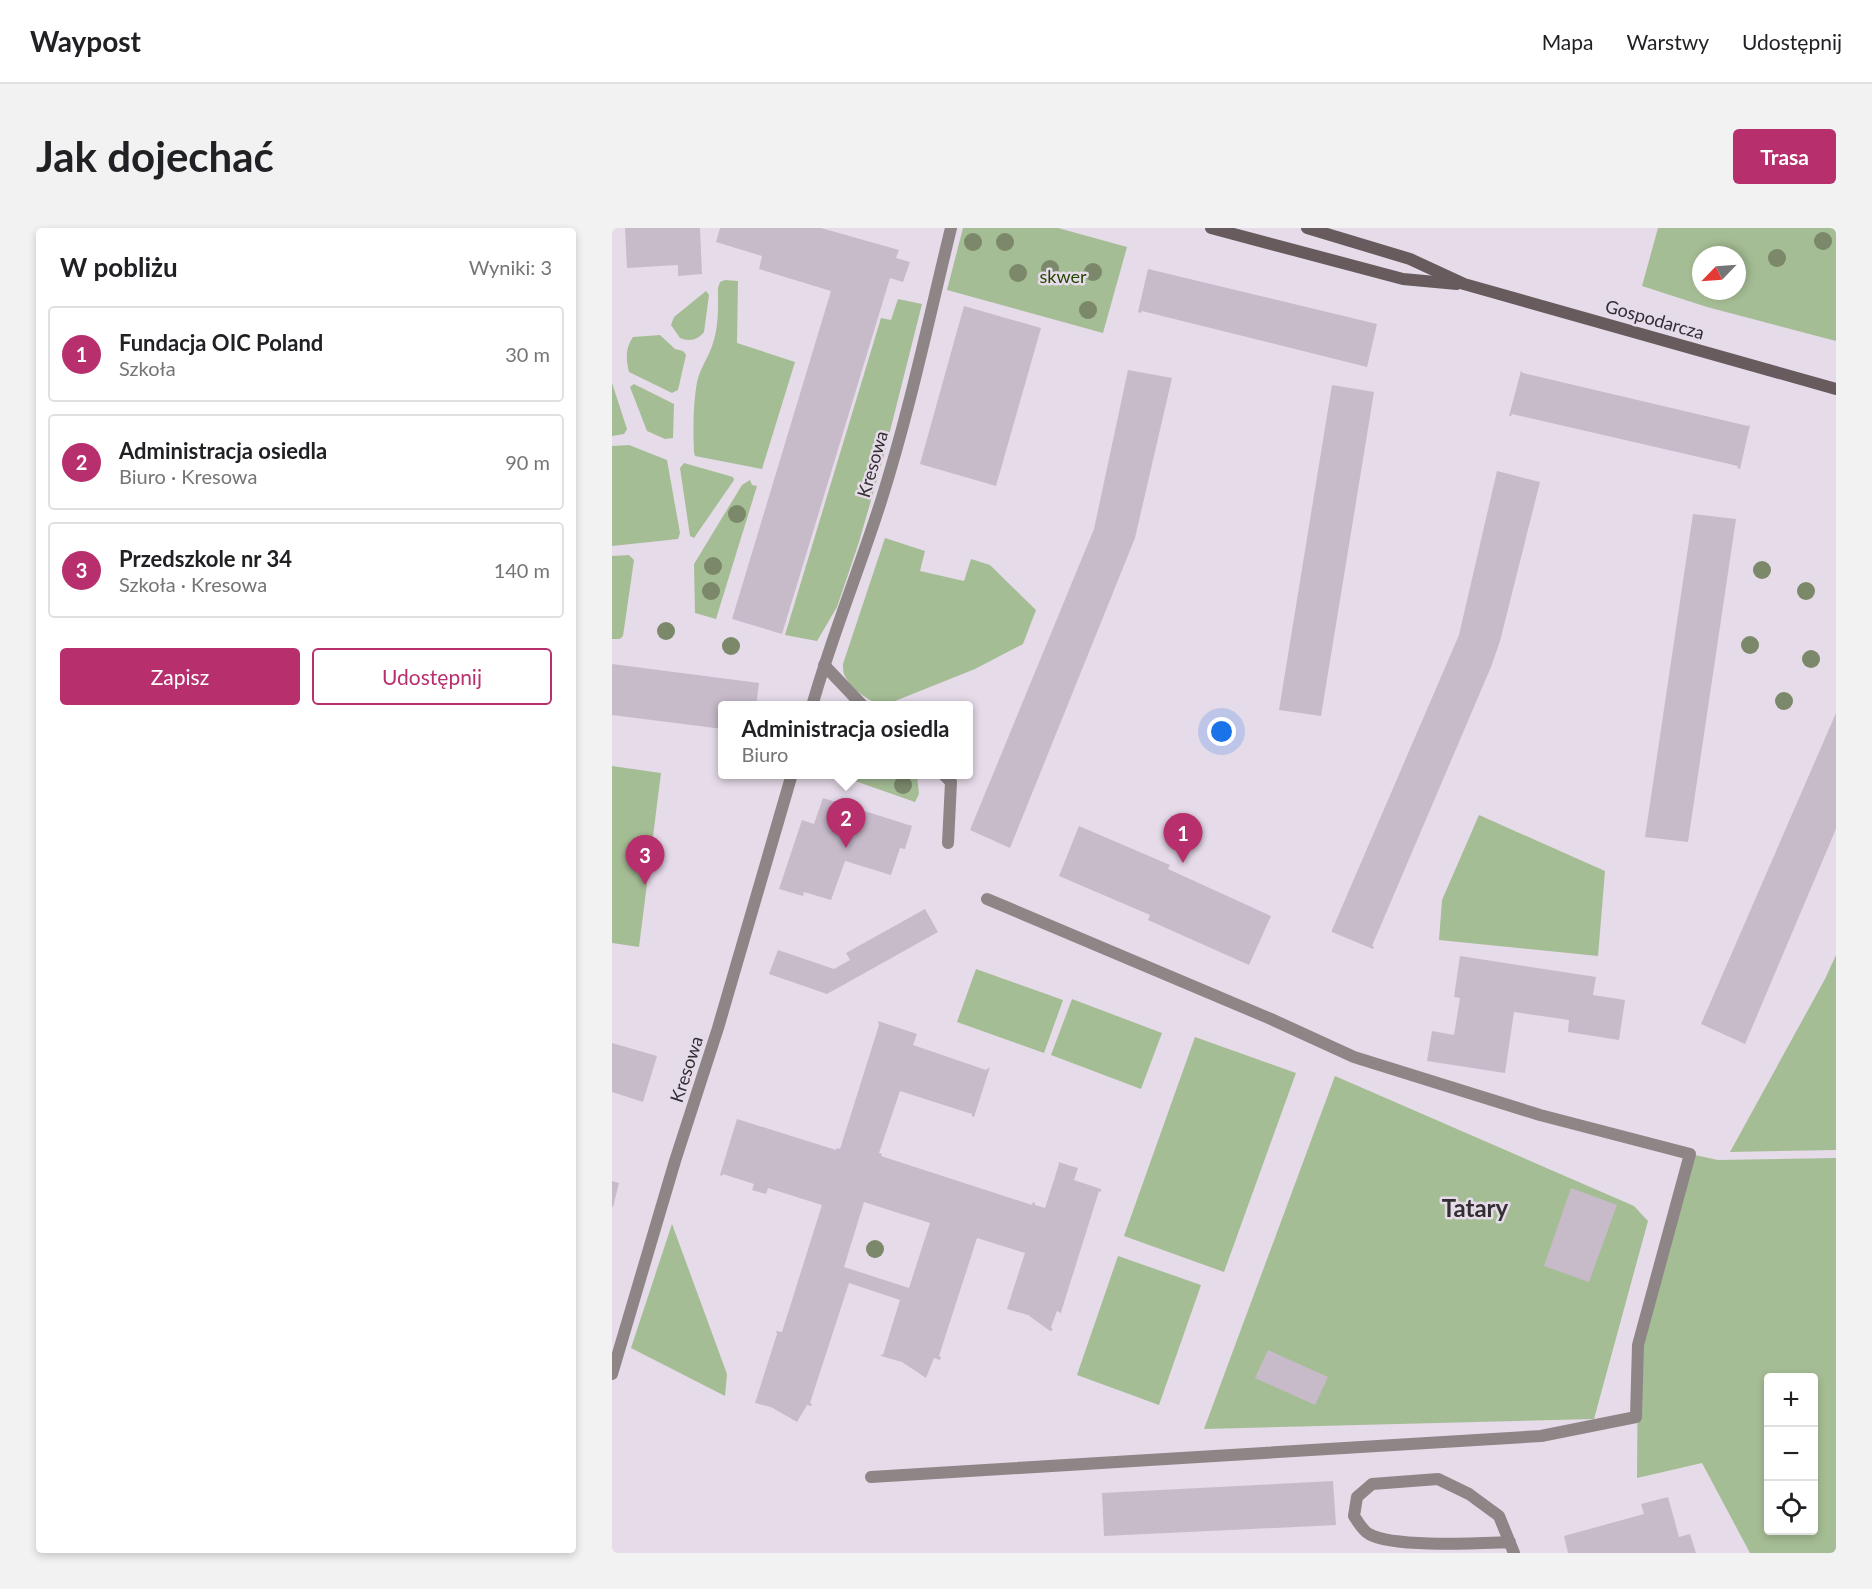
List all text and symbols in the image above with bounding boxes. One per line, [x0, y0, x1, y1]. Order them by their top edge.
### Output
text: Waypost [30, 24, 141, 58]
text: Mapa [1542, 29, 1594, 54]
text: Warstwy [1627, 29, 1709, 54]
text: Udostępnij [1742, 29, 1842, 54]
button: Trasa [1733, 129, 1836, 184]
text: Jak dojechać [36, 131, 274, 181]
north arrow [1692, 246, 1746, 300]
text: W pobliżu [60, 251, 178, 283]
text: Wyniki: 3 [469, 255, 552, 279]
park label: skwer [1039, 265, 1087, 287]
street label: Gospodarcza [1603, 294, 1707, 344]
text: Fundacja OIC Poland [119, 329, 323, 356]
text: 1 [76, 342, 87, 366]
text: 30 m [505, 342, 550, 366]
text: Szkoła [119, 356, 176, 380]
street label: Kresowa [852, 428, 892, 500]
text: Administracja osiedla [119, 437, 327, 464]
text: 2 [76, 450, 87, 474]
text: 90 m [505, 450, 550, 474]
text: Biuro · Kresowa [119, 464, 257, 488]
text: Przedszkole nr 34 [119, 545, 292, 572]
text: 3 [76, 558, 87, 582]
text: 140 m [494, 558, 550, 582]
text: Szkoła · Kresowa [119, 572, 267, 596]
button: Zapisz [60, 648, 300, 705]
button: Udostępnij [312, 648, 552, 705]
popup [718, 701, 973, 779]
text: Administracja osiedla [741, 715, 950, 742]
your location [1207, 717, 1236, 746]
text: Biuro [741, 742, 788, 766]
pin: 2 [826, 798, 866, 848]
pin: 1 [1164, 814, 1202, 863]
pin: 3 [626, 836, 664, 885]
street label: Kresowa [665, 1033, 707, 1105]
district label: Tatary [1442, 1193, 1509, 1222]
map controls [1764, 1373, 1818, 1535]
button: + [1764, 1373, 1818, 1427]
button: − [1764, 1427, 1818, 1481]
button: locate [1764, 1481, 1818, 1535]

